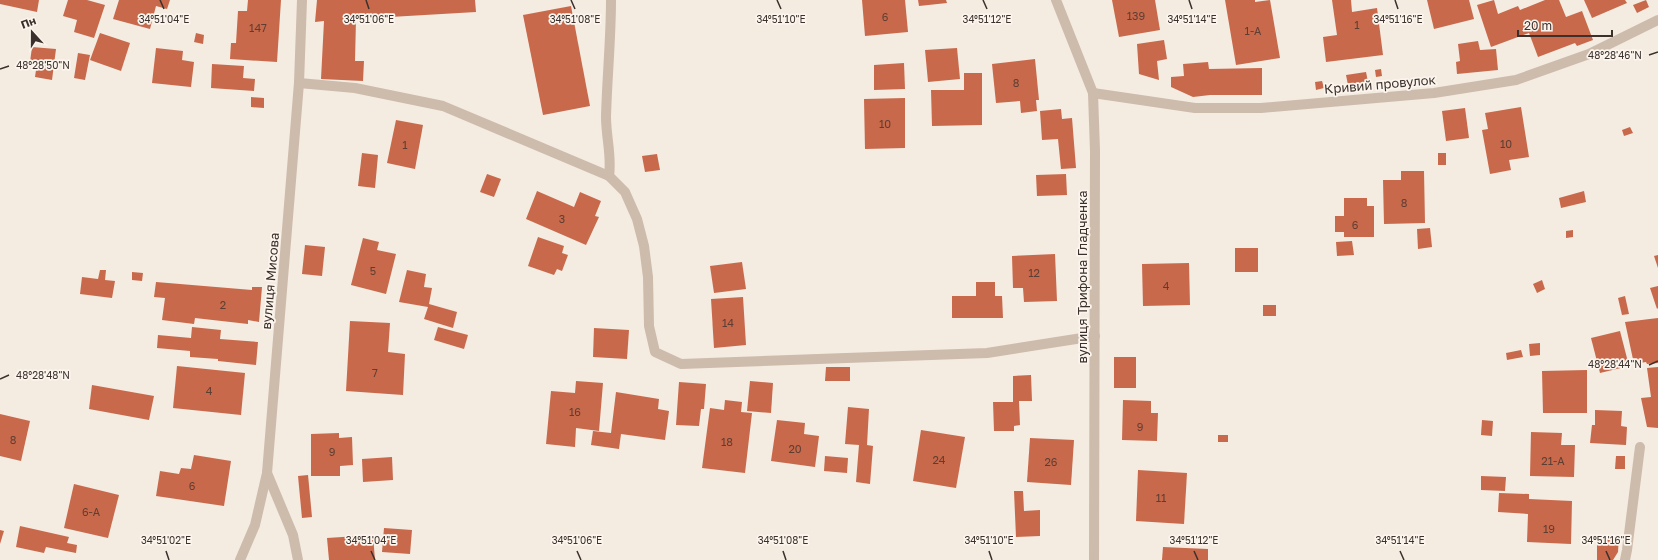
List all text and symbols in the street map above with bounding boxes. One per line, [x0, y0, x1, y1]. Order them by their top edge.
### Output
house number: 139 [1127, 9, 1145, 22]
house number: 6 [882, 10, 889, 23]
north arrow [12, 12, 52, 52]
scale bar [1518, 12, 1612, 38]
text: Пн [19, 13, 38, 31]
text: 34°51'04"E [139, 13, 189, 25]
text: 34°51'06"E [344, 13, 394, 25]
text: 34°51'08"E [550, 13, 600, 25]
text: 34°51'10"E [756, 13, 806, 25]
text: 34°51'12"E [963, 13, 1011, 25]
text: 34°51'14"E [1167, 13, 1217, 25]
text: 34°51'16"E [1373, 13, 1423, 25]
house number: 1 [1354, 18, 1360, 31]
text: 20 m [1524, 18, 1552, 33]
house number: 147 [249, 21, 267, 34]
house number: 1-А [1245, 24, 1262, 37]
text: 48°28'46"N [1588, 49, 1642, 61]
text: 48°28'50"N [16, 59, 70, 71]
street label: Кривий провулок [1323, 71, 1437, 97]
house number: 8 [1013, 76, 1020, 89]
house number: 10 [879, 117, 891, 130]
house number: 10 [1500, 137, 1512, 150]
house number: 1 [402, 138, 408, 151]
street label: вулиця Трифона Гладченка [1074, 190, 1090, 364]
house number: 8 [1401, 196, 1408, 209]
house number: 3 [559, 212, 565, 225]
house number: 6 [1352, 218, 1359, 231]
street label: вулиця Мисова [258, 232, 282, 330]
house number: 5 [370, 264, 376, 277]
house number: 12 [1028, 266, 1040, 279]
house number: 4 [1163, 279, 1170, 292]
house number: 2 [220, 298, 226, 311]
house number: 14 [722, 316, 734, 329]
text: 48°28'44"N [1588, 358, 1642, 370]
house number: 7 [372, 366, 378, 379]
text: 48°28'48"N [16, 369, 70, 381]
house number: 4 [206, 384, 213, 397]
house number: 16 [569, 405, 581, 418]
house number: 9 [1137, 420, 1143, 433]
house number: 8 [10, 433, 17, 446]
house number: 18 [721, 435, 733, 448]
house number: 20 [788, 442, 802, 455]
house number: 9 [329, 445, 335, 458]
house number: 24 [932, 453, 946, 466]
house number: 21-А [1541, 454, 1565, 467]
house number: 26 [1044, 455, 1058, 468]
house number: 6 [189, 479, 196, 492]
house number: 11 [1156, 491, 1166, 504]
house number: 6-А [82, 505, 101, 518]
house number: 19 [1543, 522, 1555, 535]
text: 34°51'02"E [141, 534, 191, 546]
text: 34°51'04"E [346, 534, 396, 546]
text: 34°51'06"E [552, 534, 602, 546]
text: 34°51'08"E [758, 534, 808, 546]
text: 34°51'10"E [964, 534, 1014, 546]
text: 34°51'12"E [1170, 534, 1218, 546]
text: 34°51'14"E [1375, 534, 1425, 546]
text: 34°51'16"E [1581, 534, 1631, 546]

